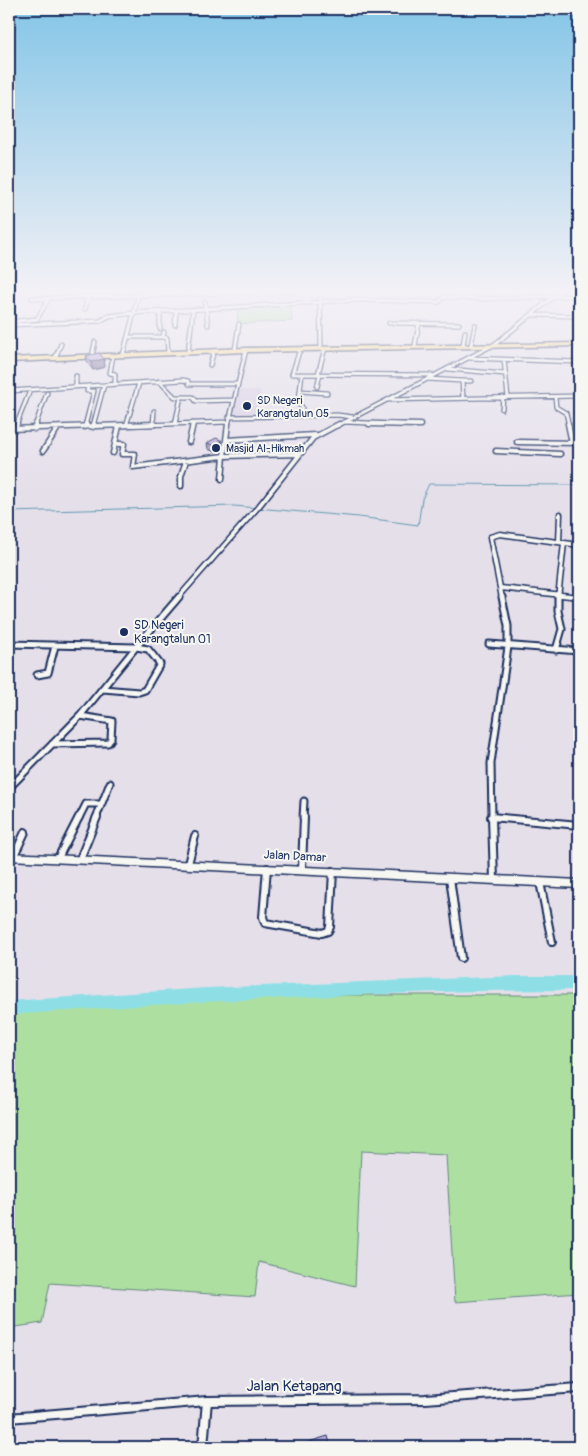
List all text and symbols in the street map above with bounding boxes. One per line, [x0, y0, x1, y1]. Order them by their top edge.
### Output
place label: SD Negeri Karangtalun 05 [257, 394, 329, 420]
marker: SD Negeri Karangtalun 05 [241, 400, 253, 412]
marker: Masjid Al-Hikmah [210, 442, 222, 454]
place label: Masjid Al-Hikmah [226, 442, 304, 455]
place label: SD Negeri Karangtalun 01 [134, 618, 211, 647]
marker: SD Negeri Karangtalun 01 [118, 626, 130, 638]
street label: Jalan Damar [263, 847, 327, 866]
street label: Jalan Ketapang [246, 1377, 342, 1396]

